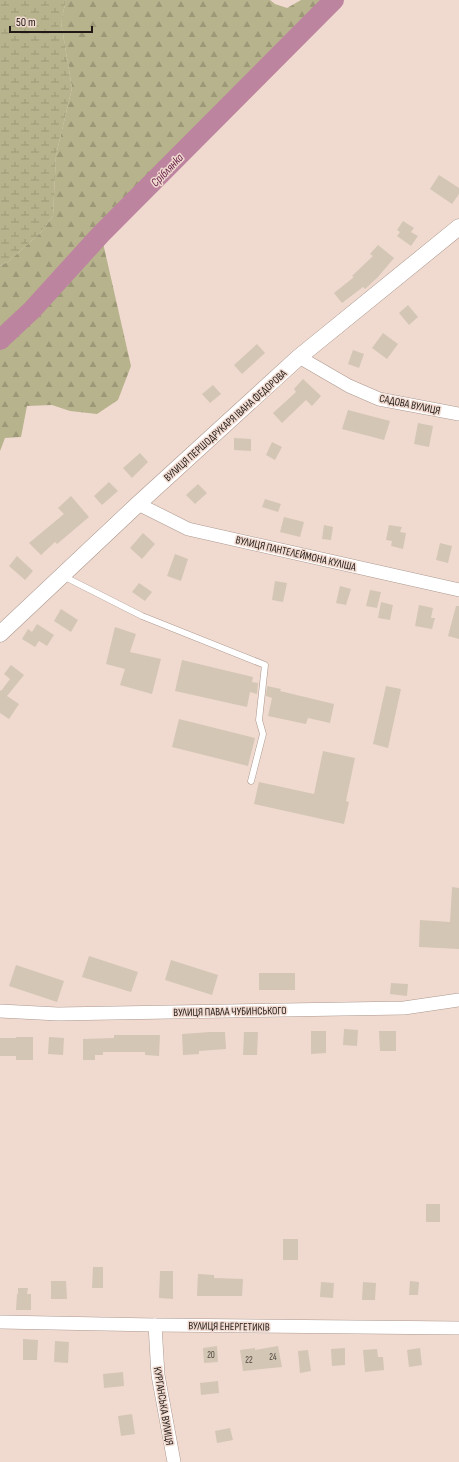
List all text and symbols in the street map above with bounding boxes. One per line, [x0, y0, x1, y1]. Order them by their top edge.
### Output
scale bar [10, 8, 92, 34]
text: 50 m [16, 15, 36, 30]
water label: Сріблянка [148, 151, 187, 190]
street label: ВУЛИЦЯ ПЕРШОДРУКАРЯ ІВАНА ФЕДОРОВА [161, 367, 290, 484]
street label: САДОВА ВУЛИЦЯ [378, 392, 442, 417]
street label: ВУЛИЦЯ ПАНТЕЛЕЙМОНА КУЛІША [234, 532, 358, 574]
street label: ВУЛИЦЯ ПАВЛА ЧУБИНСЬКОГО [173, 1004, 287, 1019]
street label: ВУЛИЦЯ ЕНЕРГЕТИКІВ [188, 1319, 270, 1334]
house number: 20 [207, 1350, 215, 1361]
house number: 24 [269, 1352, 277, 1363]
house number: 22 [245, 1355, 253, 1366]
street label: КУРГАНСЬКА ВУЛИЦЯ [151, 1366, 176, 1446]

